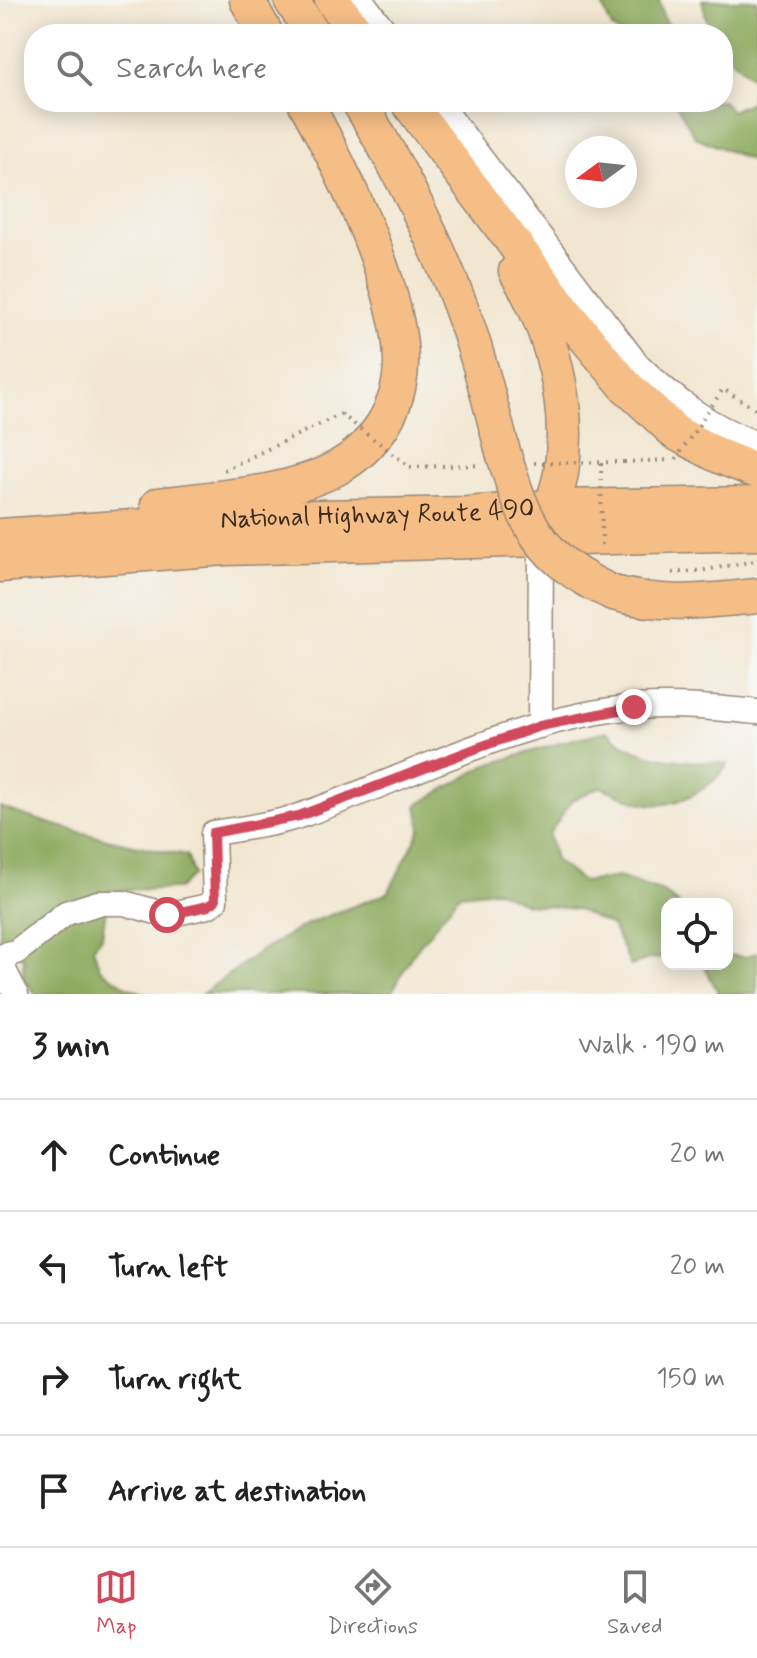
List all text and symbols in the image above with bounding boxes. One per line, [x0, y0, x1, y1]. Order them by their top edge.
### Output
search box [24, 24, 733, 112]
icon: search [52, 46, 96, 90]
text: Search here [116, 49, 267, 88]
north arrow [565, 136, 637, 208]
street label: National Highway Route 490 [219, 491, 536, 538]
route end [616, 689, 652, 725]
route start [149, 897, 185, 933]
map controls [661, 898, 733, 970]
button: locate [661, 898, 733, 970]
text: 3 min [32, 1024, 110, 1069]
text: Walk · 190 m [578, 1029, 725, 1063]
icon: ahead [32, 1133, 76, 1177]
text: Continue [108, 1136, 220, 1175]
text: 20 m [670, 1138, 725, 1172]
icon: left [32, 1245, 76, 1289]
text: Turn left [108, 1248, 228, 1287]
text: 20 m [670, 1250, 725, 1284]
icon: right [32, 1357, 76, 1401]
text: Turn right [108, 1360, 241, 1399]
text: 150 m [656, 1362, 725, 1396]
icon: arrive [32, 1469, 76, 1513]
text: Arrive at destination [108, 1472, 366, 1511]
tab: Map [94, 1565, 138, 1641]
tab: Directions [327, 1565, 418, 1641]
tab: Saved [607, 1565, 662, 1641]

